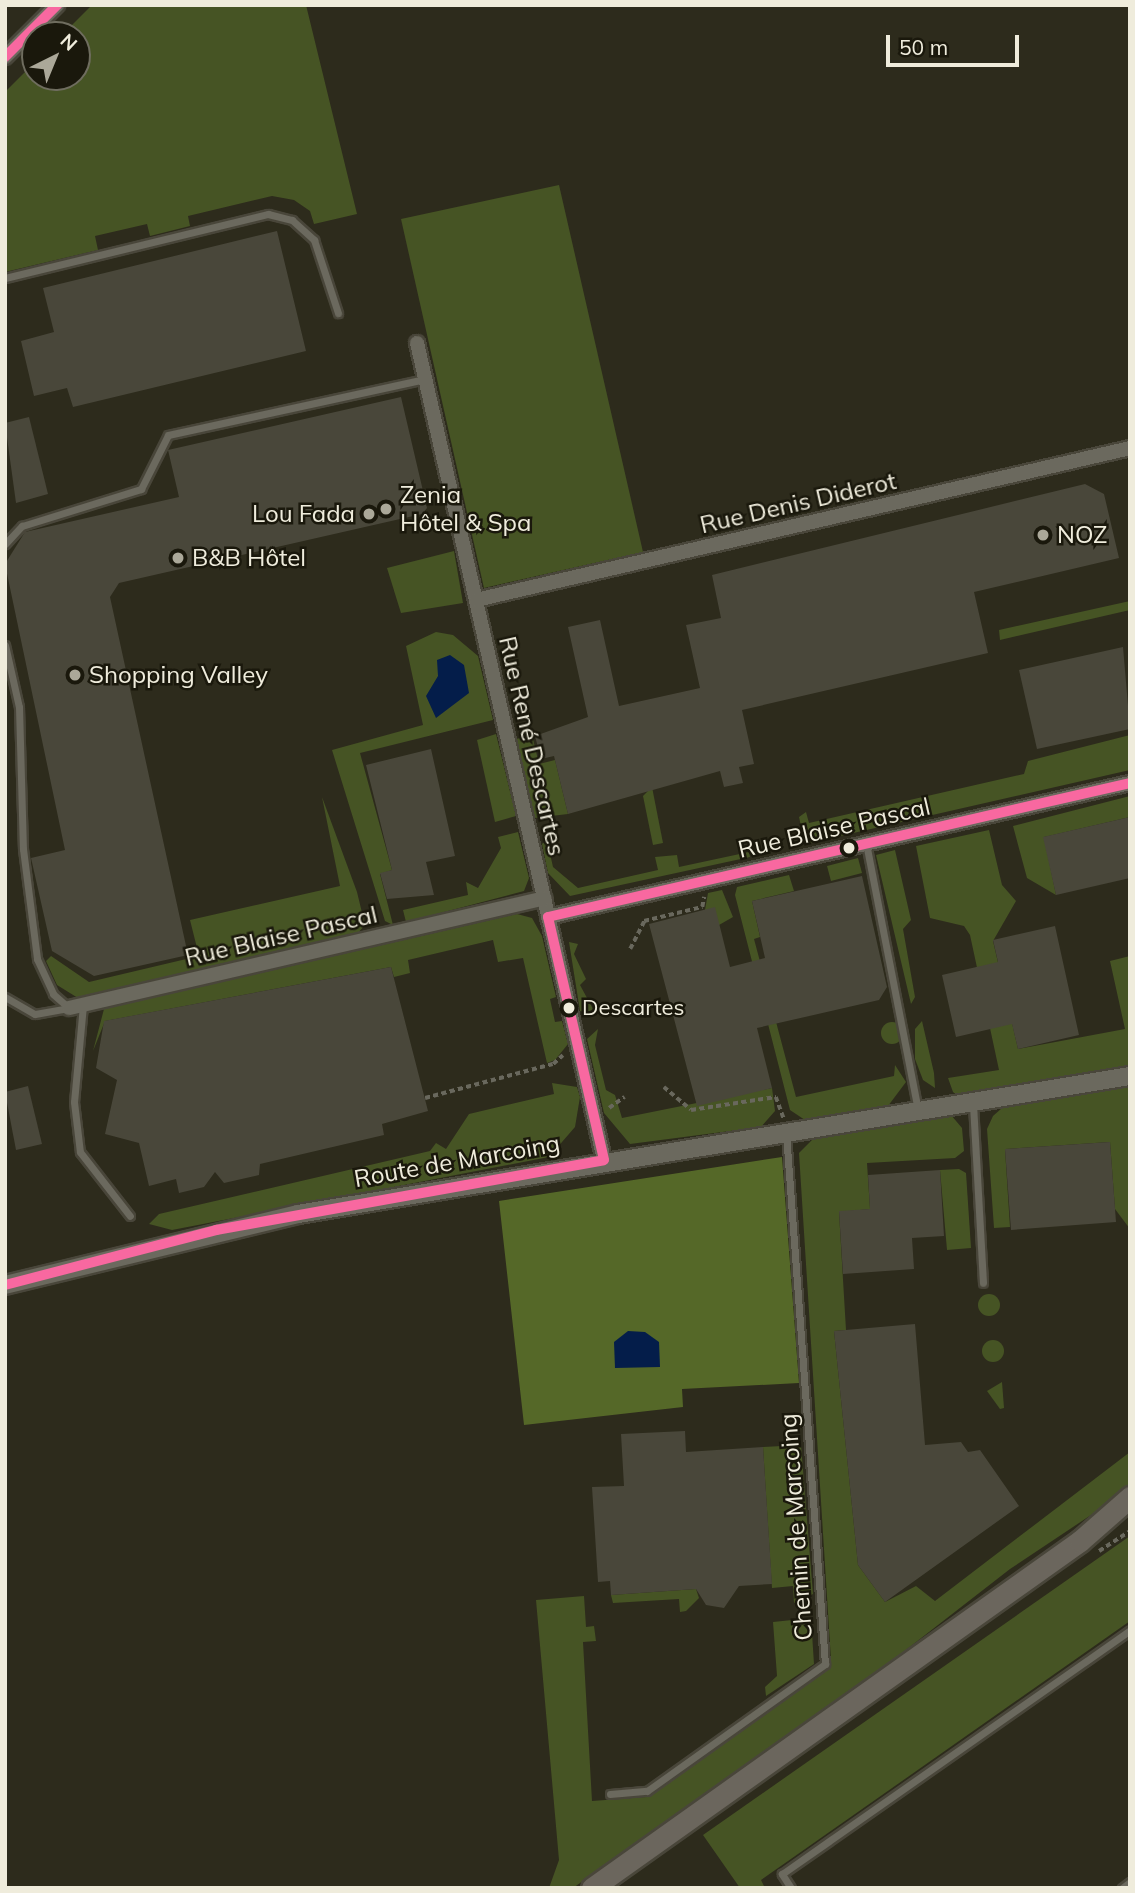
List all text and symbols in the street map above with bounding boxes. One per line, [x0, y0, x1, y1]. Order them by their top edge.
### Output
north arrow [21, 21, 91, 91]
scale bar [890, 21, 1023, 65]
text: N [56, 28, 82, 56]
text: 50 m [899, 34, 948, 60]
street label: Rue Denis Diderot [697, 466, 899, 540]
place label: Zenia Hôtel & Spa [400, 481, 531, 537]
place label: Lou Fada [252, 500, 355, 528]
marker: Zenia Hôtel & Spa [378, 501, 394, 517]
marker: Lou Fada [361, 506, 377, 522]
place label: NOZ [1057, 521, 1107, 549]
marker: NOZ [1035, 527, 1051, 543]
place label: B&B Hôtel [192, 544, 306, 572]
marker: B&B Hôtel [170, 550, 186, 566]
street label: Rue René Descartes [493, 634, 571, 858]
place label: Shopping Valley [89, 661, 268, 689]
marker: Shopping Valley [67, 667, 83, 683]
street label: Rue Blaise Pascal [735, 792, 933, 864]
unlabelled marker [842, 841, 856, 855]
street label: Rue Blaise Pascal [182, 900, 380, 972]
place label: Descartes [582, 995, 684, 1021]
marker: Descartes [562, 1001, 576, 1015]
street label: Route de Marcoing [352, 1129, 562, 1193]
street label: Chemin de Marcoing [774, 1413, 818, 1641]

